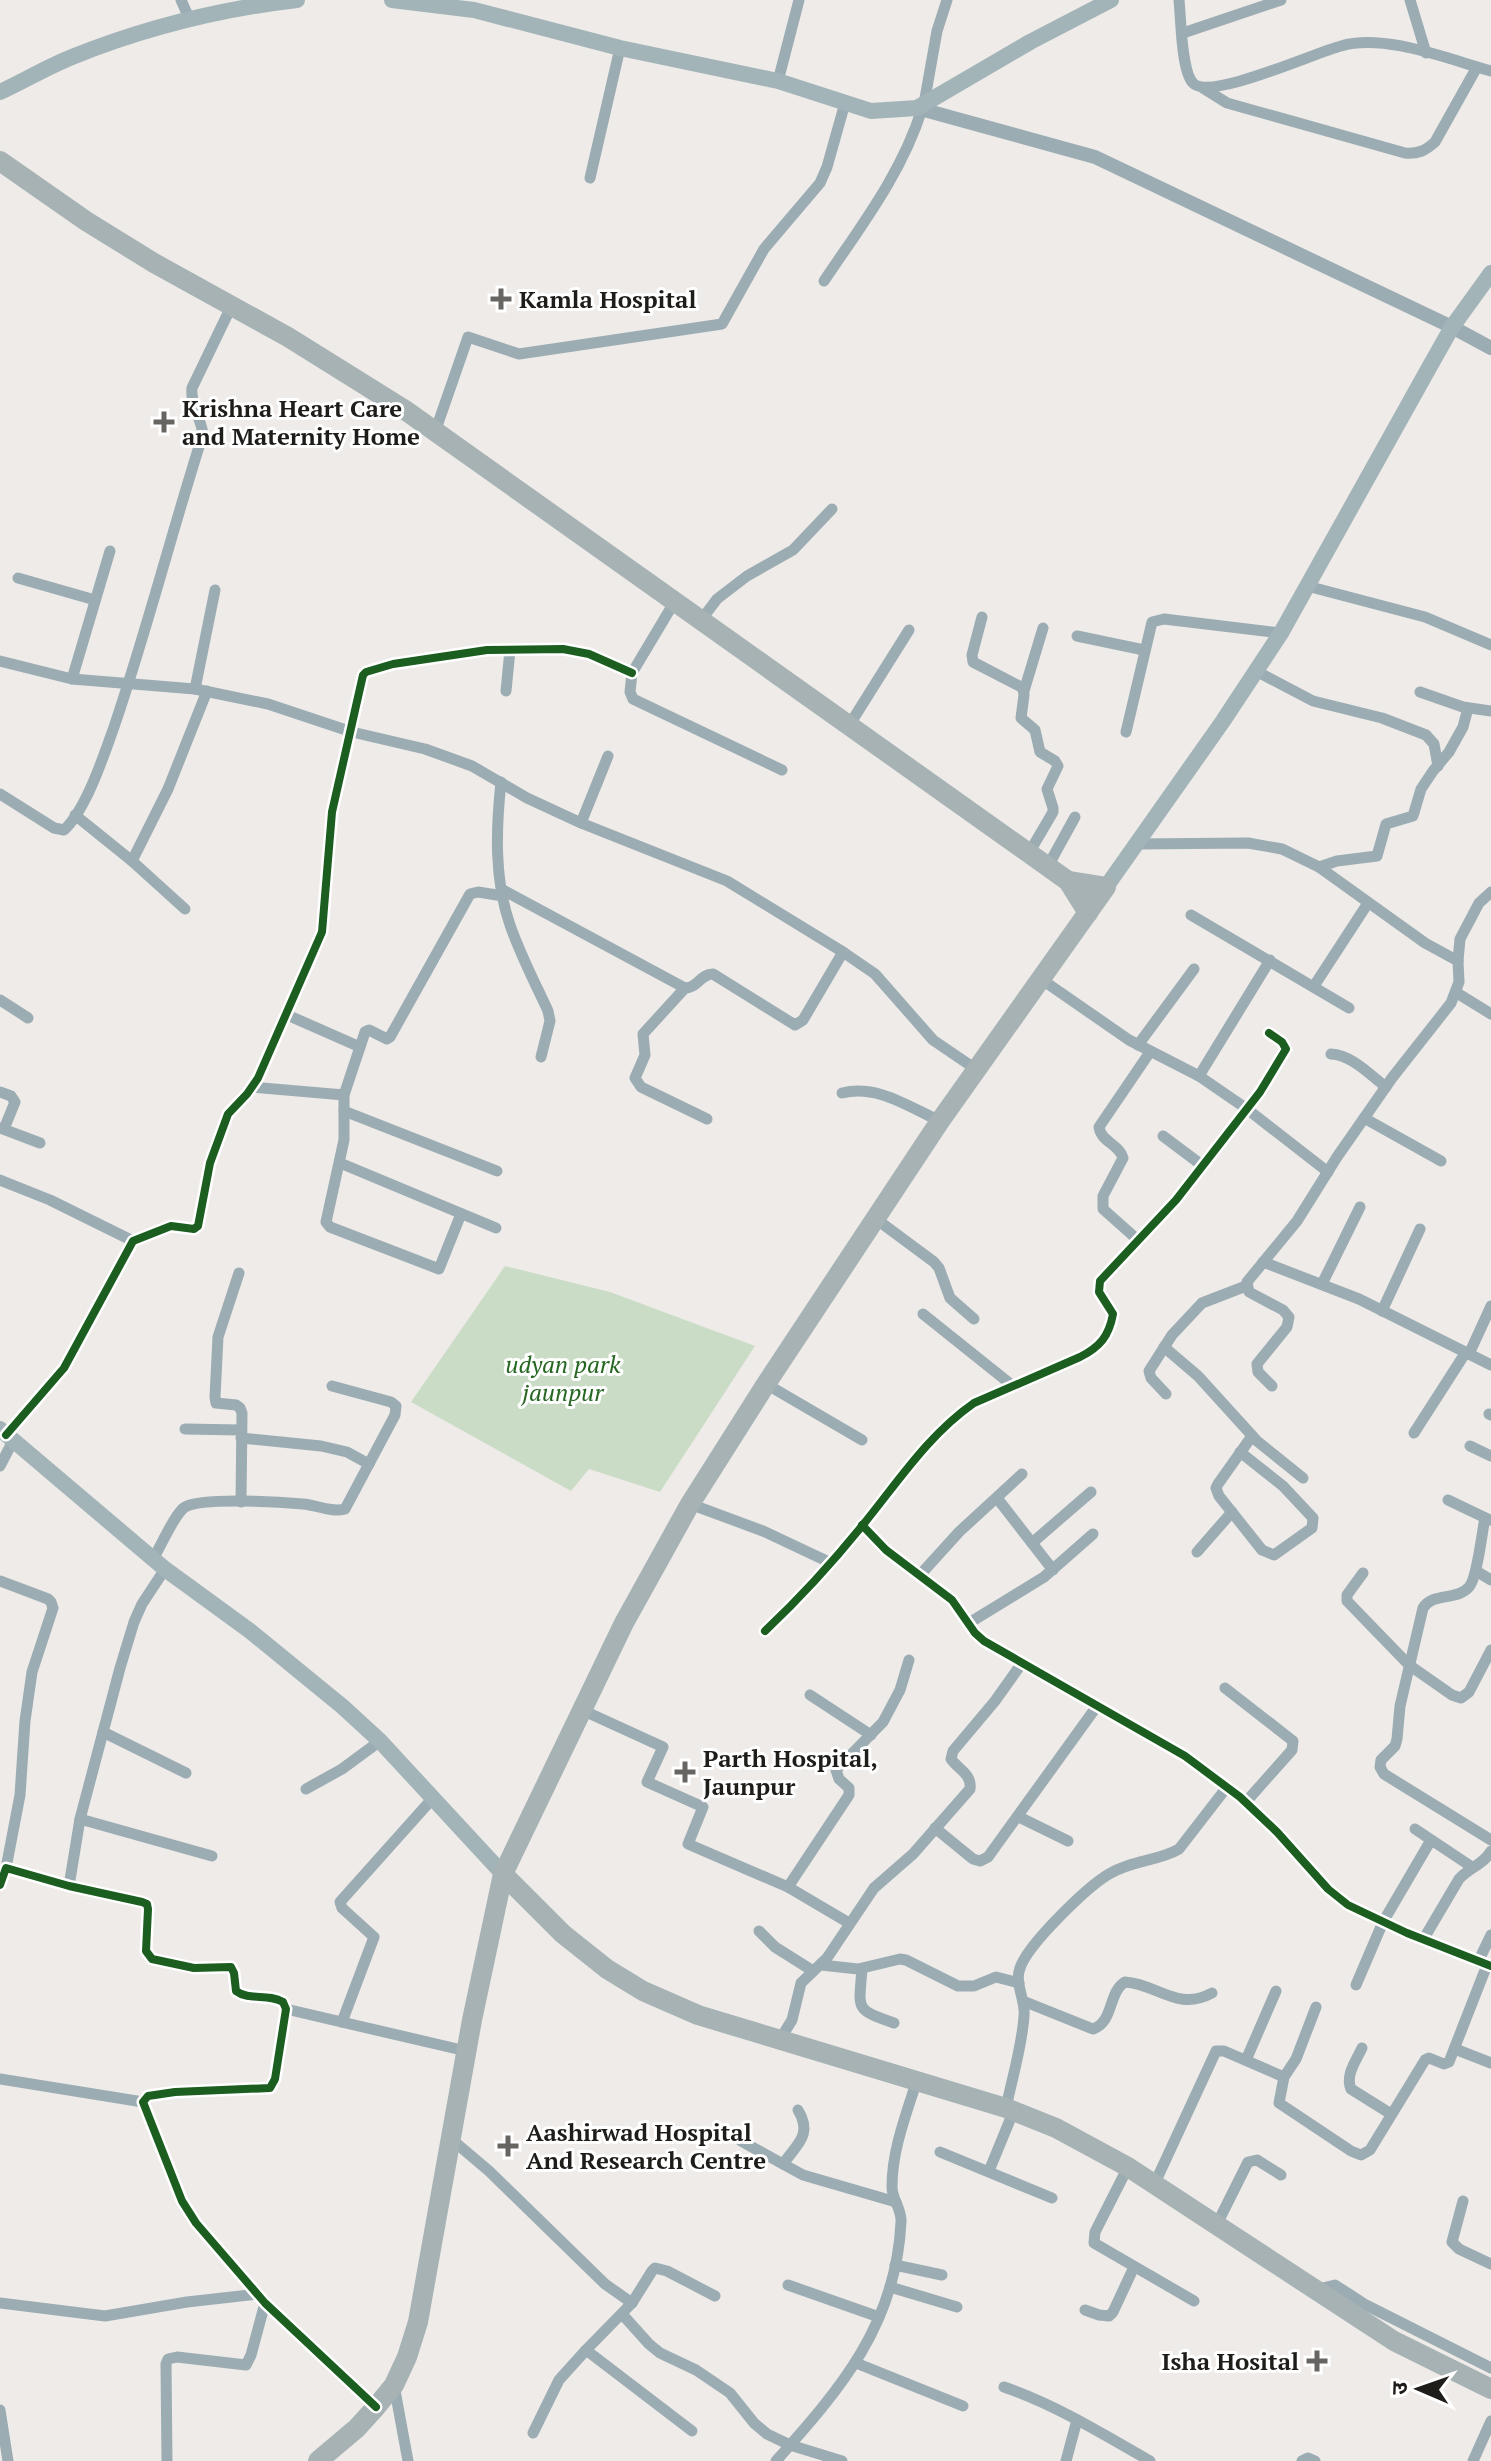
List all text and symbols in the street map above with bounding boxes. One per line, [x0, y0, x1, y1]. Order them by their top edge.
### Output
place label: Kamla Hospital [519, 283, 696, 315]
marker: Kamla Hospital [490, 288, 512, 310]
place label: Krishna Heart Care and Maternity Home [182, 392, 420, 452]
marker: Krishna Heart Care and Maternity Home [153, 411, 175, 433]
park label: udyan park jaunpur [505, 1348, 621, 1408]
place label: Parth Hospital, Jaunpur [703, 1742, 878, 1802]
marker: Parth Hospital, Jaunpur [674, 1761, 696, 1783]
place label: Aashirwad Hospital And Research Centre [526, 2116, 766, 2176]
marker: Aashirwad Hospital And Research Centre [497, 2135, 519, 2157]
place label: Isha Hosital [1162, 2345, 1299, 2377]
north arrow [1379, 2349, 1459, 2429]
marker: Isha Hosital [1306, 2350, 1328, 2372]
text: उ [1384, 2380, 1413, 2395]

